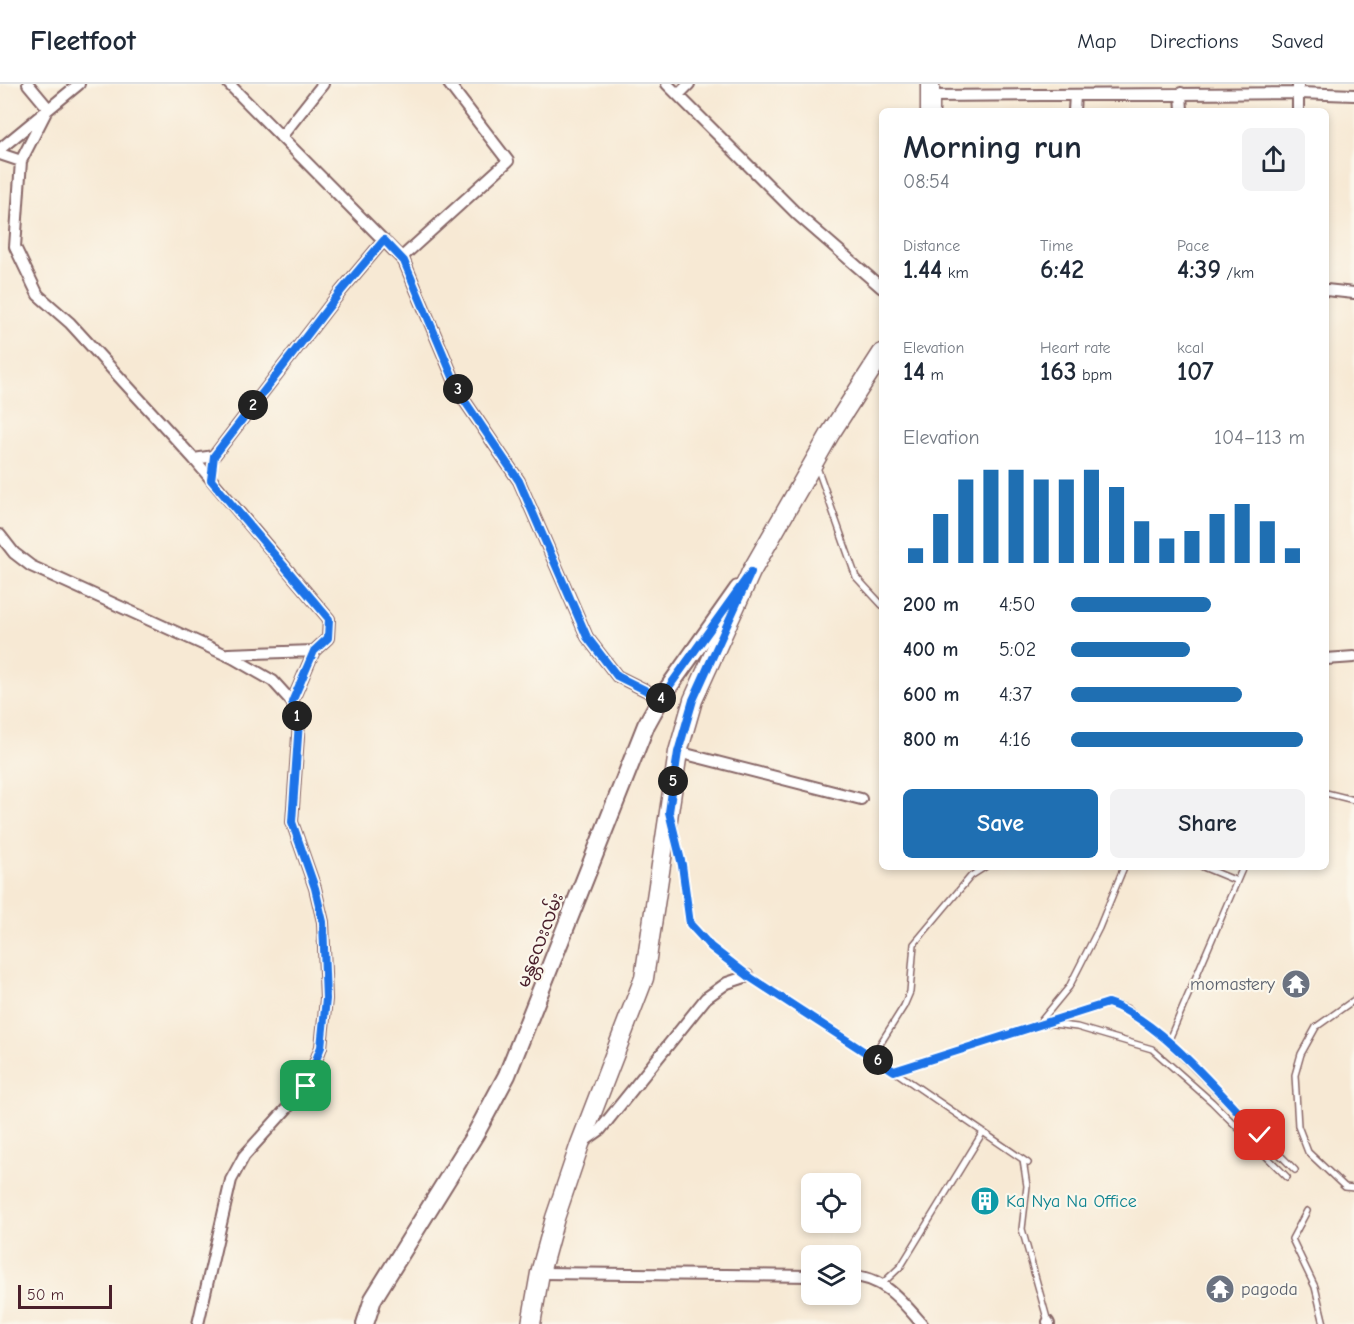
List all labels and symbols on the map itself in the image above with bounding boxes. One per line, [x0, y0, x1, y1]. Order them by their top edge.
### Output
pin: 3 [443, 374, 473, 404]
pin: 2 [238, 390, 268, 420]
pin: 4 [646, 683, 676, 713]
pin: 1 [282, 701, 312, 731]
pin: 5 [658, 766, 688, 796]
street label: မန္တလေးလမ်း [510, 889, 572, 992]
temple icon: momastery [1280, 968, 1312, 1000]
place label: momastery [1190, 974, 1276, 995]
pin: 6 [863, 1045, 893, 1075]
pin [280, 1060, 331, 1111]
pin [1234, 1109, 1285, 1160]
building icon: Ka Nya Na Office [969, 1185, 1001, 1217]
place label: Ka Nya Na Office [1006, 1191, 1137, 1212]
temple icon: pagoda [1204, 1273, 1236, 1305]
place label: pagoda [1241, 1279, 1298, 1300]
scale bar [18, 1282, 112, 1310]

